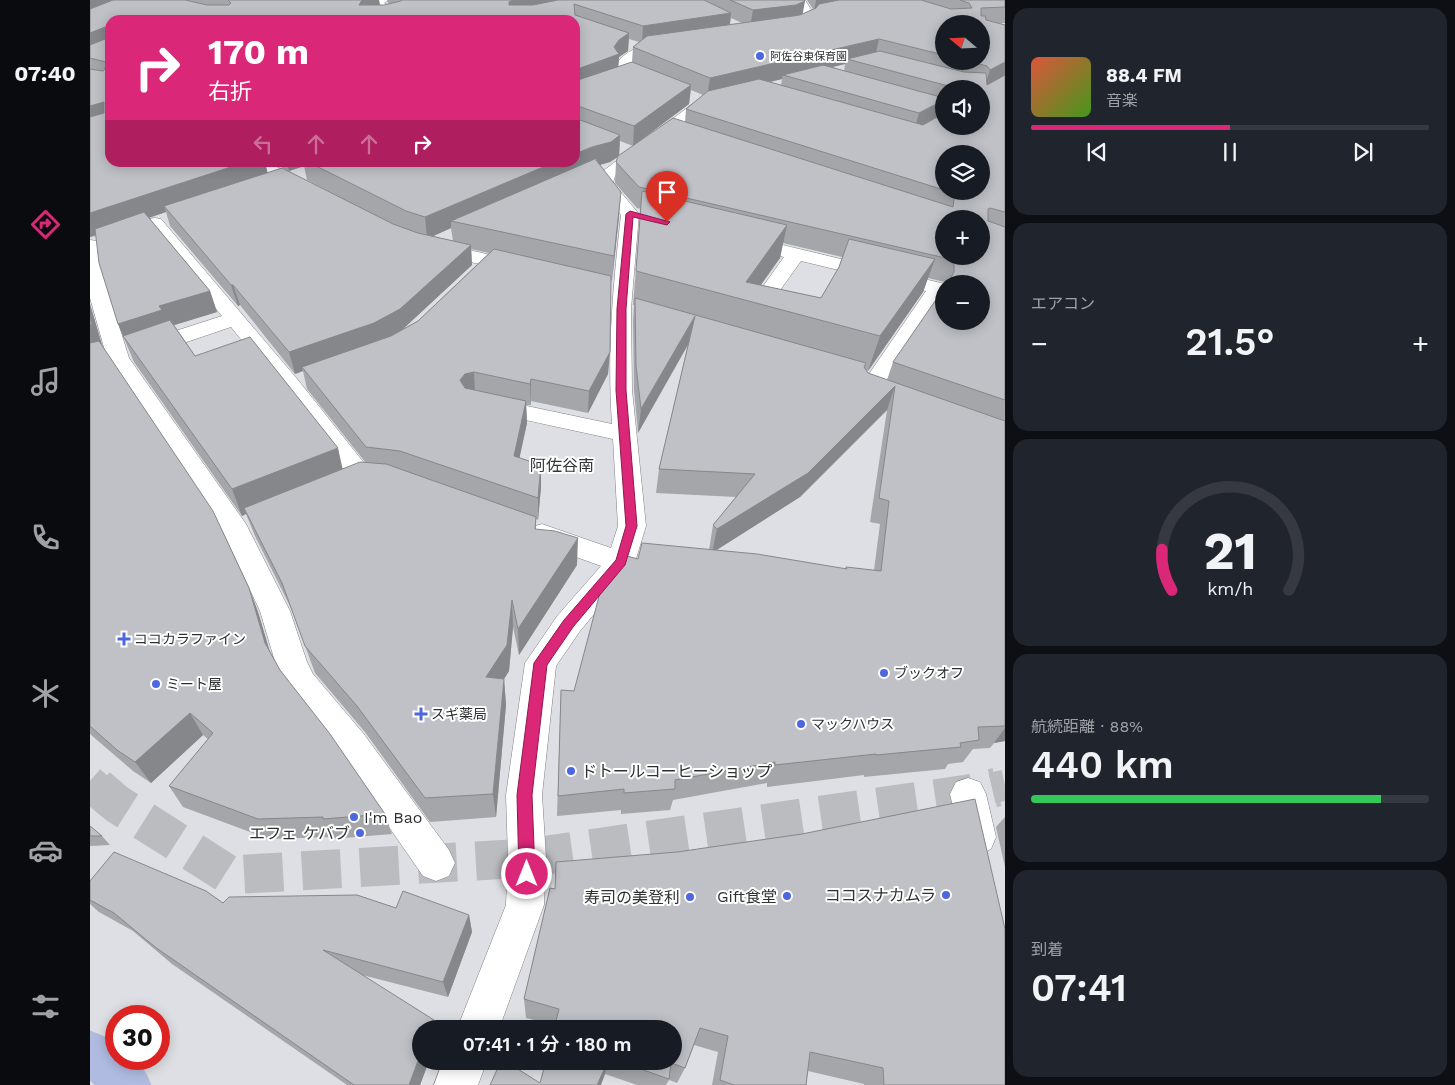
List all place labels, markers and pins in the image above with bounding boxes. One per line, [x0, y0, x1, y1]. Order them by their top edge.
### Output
marker: 阿佐谷東保育園 [754, 50, 766, 62]
place label: 阿佐谷東保育園 [770, 50, 847, 63]
pin [646, 171, 688, 222]
place label: ココカラファイン [134, 631, 246, 647]
marker: ココカラファイン [118, 633, 130, 645]
place label: ブックオフ [894, 665, 964, 681]
marker: ブックオフ [878, 667, 890, 679]
place label: ミート屋 [166, 676, 222, 692]
marker: ミート屋 [150, 678, 162, 690]
place label: スギ薬局 [431, 706, 487, 722]
marker: スギ薬局 [415, 708, 427, 720]
place label: マックハウス [811, 716, 894, 732]
marker: マックハウス [795, 718, 807, 730]
place label: ドトールコーヒーショップ [581, 762, 772, 781]
marker: ドトールコーヒーショップ [565, 765, 577, 777]
place label: I'm Bao [364, 808, 422, 827]
marker: I'm Bao [348, 811, 360, 823]
place label: エフェ ケバブ [249, 824, 350, 843]
marker: エフェ ケバブ [354, 827, 366, 839]
place label: ココスナカムラ [825, 886, 936, 905]
place label: Gift食堂 [717, 887, 777, 906]
place label: 寿司の美登利 [584, 888, 680, 907]
marker: ココスナカムラ [940, 889, 952, 901]
marker: Gift食堂 [781, 890, 793, 902]
marker: 寿司の美登利 [684, 891, 696, 903]

